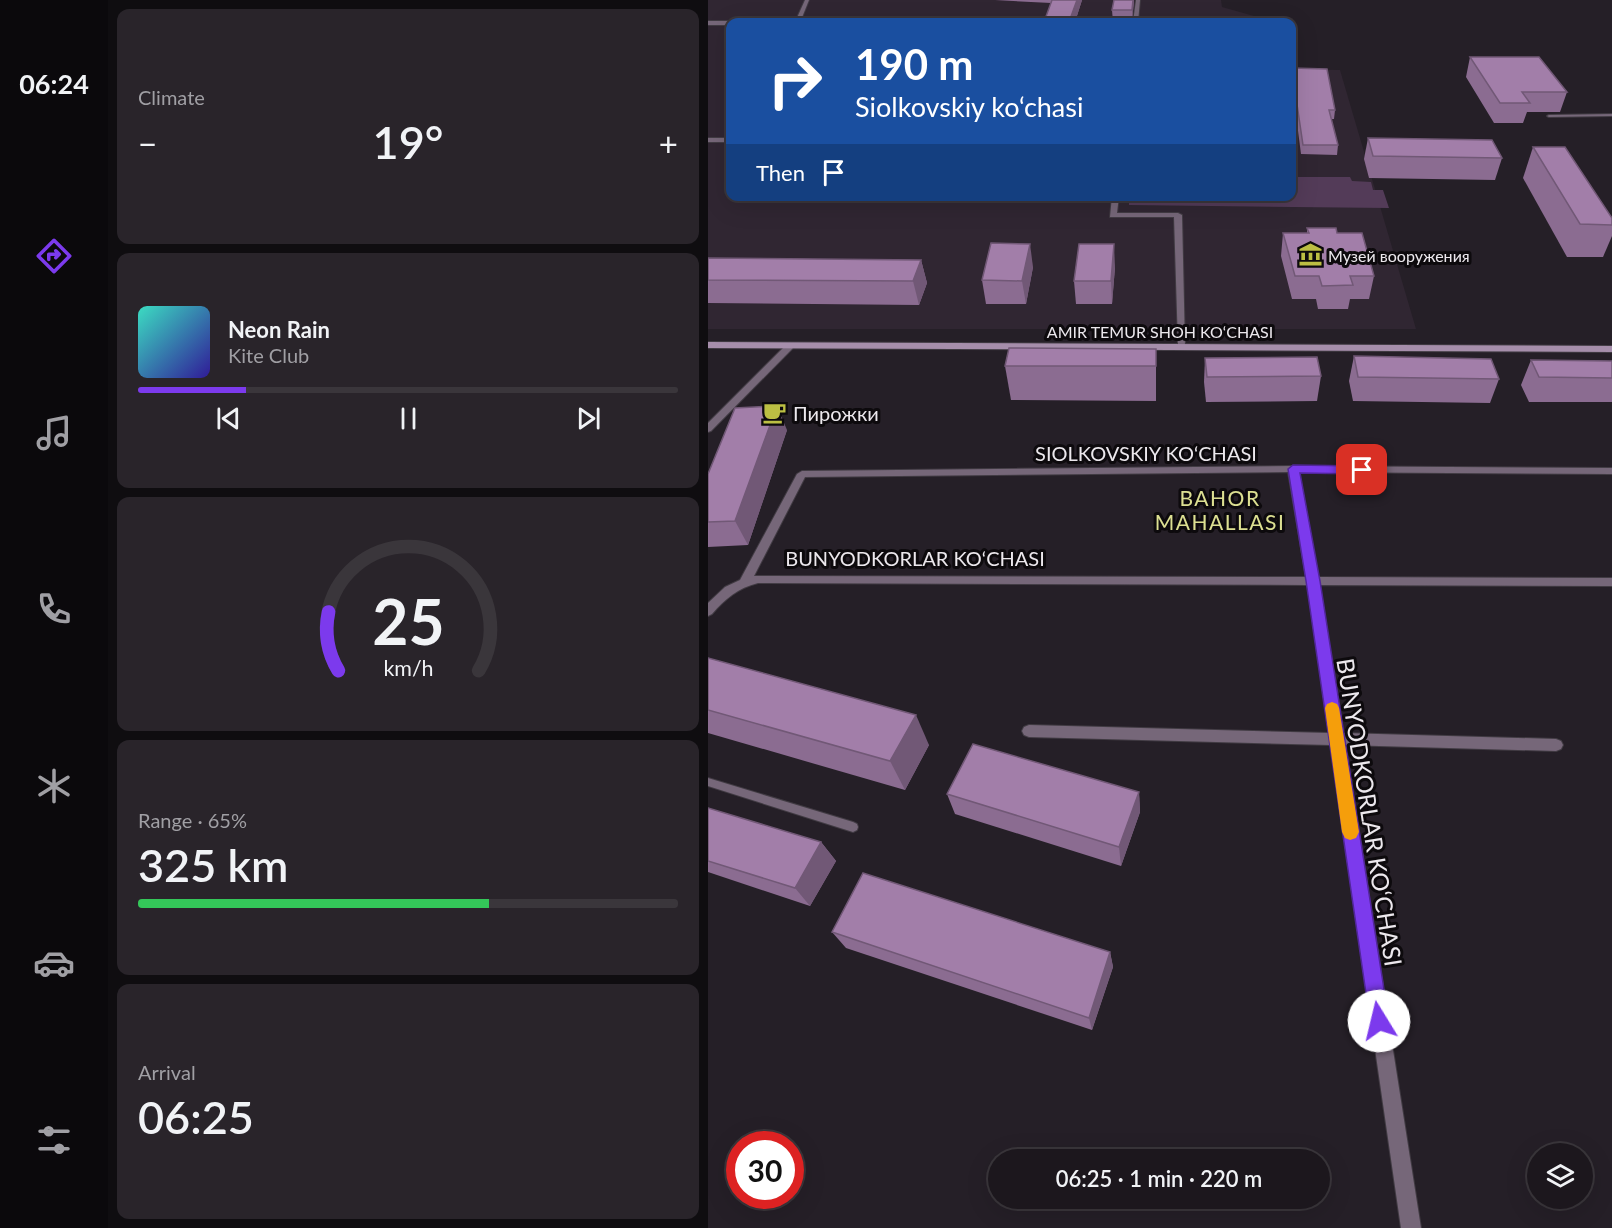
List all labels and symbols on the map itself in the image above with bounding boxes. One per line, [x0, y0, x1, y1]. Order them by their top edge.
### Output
museum icon: Музей вооружения [1297, 242, 1323, 268]
place label: Музей вооружения [1328, 246, 1470, 265]
street label: AMIR TEMUR SHOH KO‘CHASI [1047, 322, 1273, 341]
cafe icon: Пирожки [762, 400, 788, 426]
place label: Пирожки [793, 401, 879, 425]
street label: SIOLKOVSKIY KO‘CHASI [1035, 441, 1257, 465]
pin [1336, 444, 1387, 495]
district label: BAHOR MAHALLASI [1155, 485, 1285, 534]
street label: BUNYODKORLAR KO‘CHASI [785, 546, 1045, 570]
street label: BUNYODKORLAR KO‘CHASI [1331, 656, 1409, 968]
position arrow [1347, 989, 1411, 1053]
speed limit sign: 30 [726, 1131, 804, 1209]

